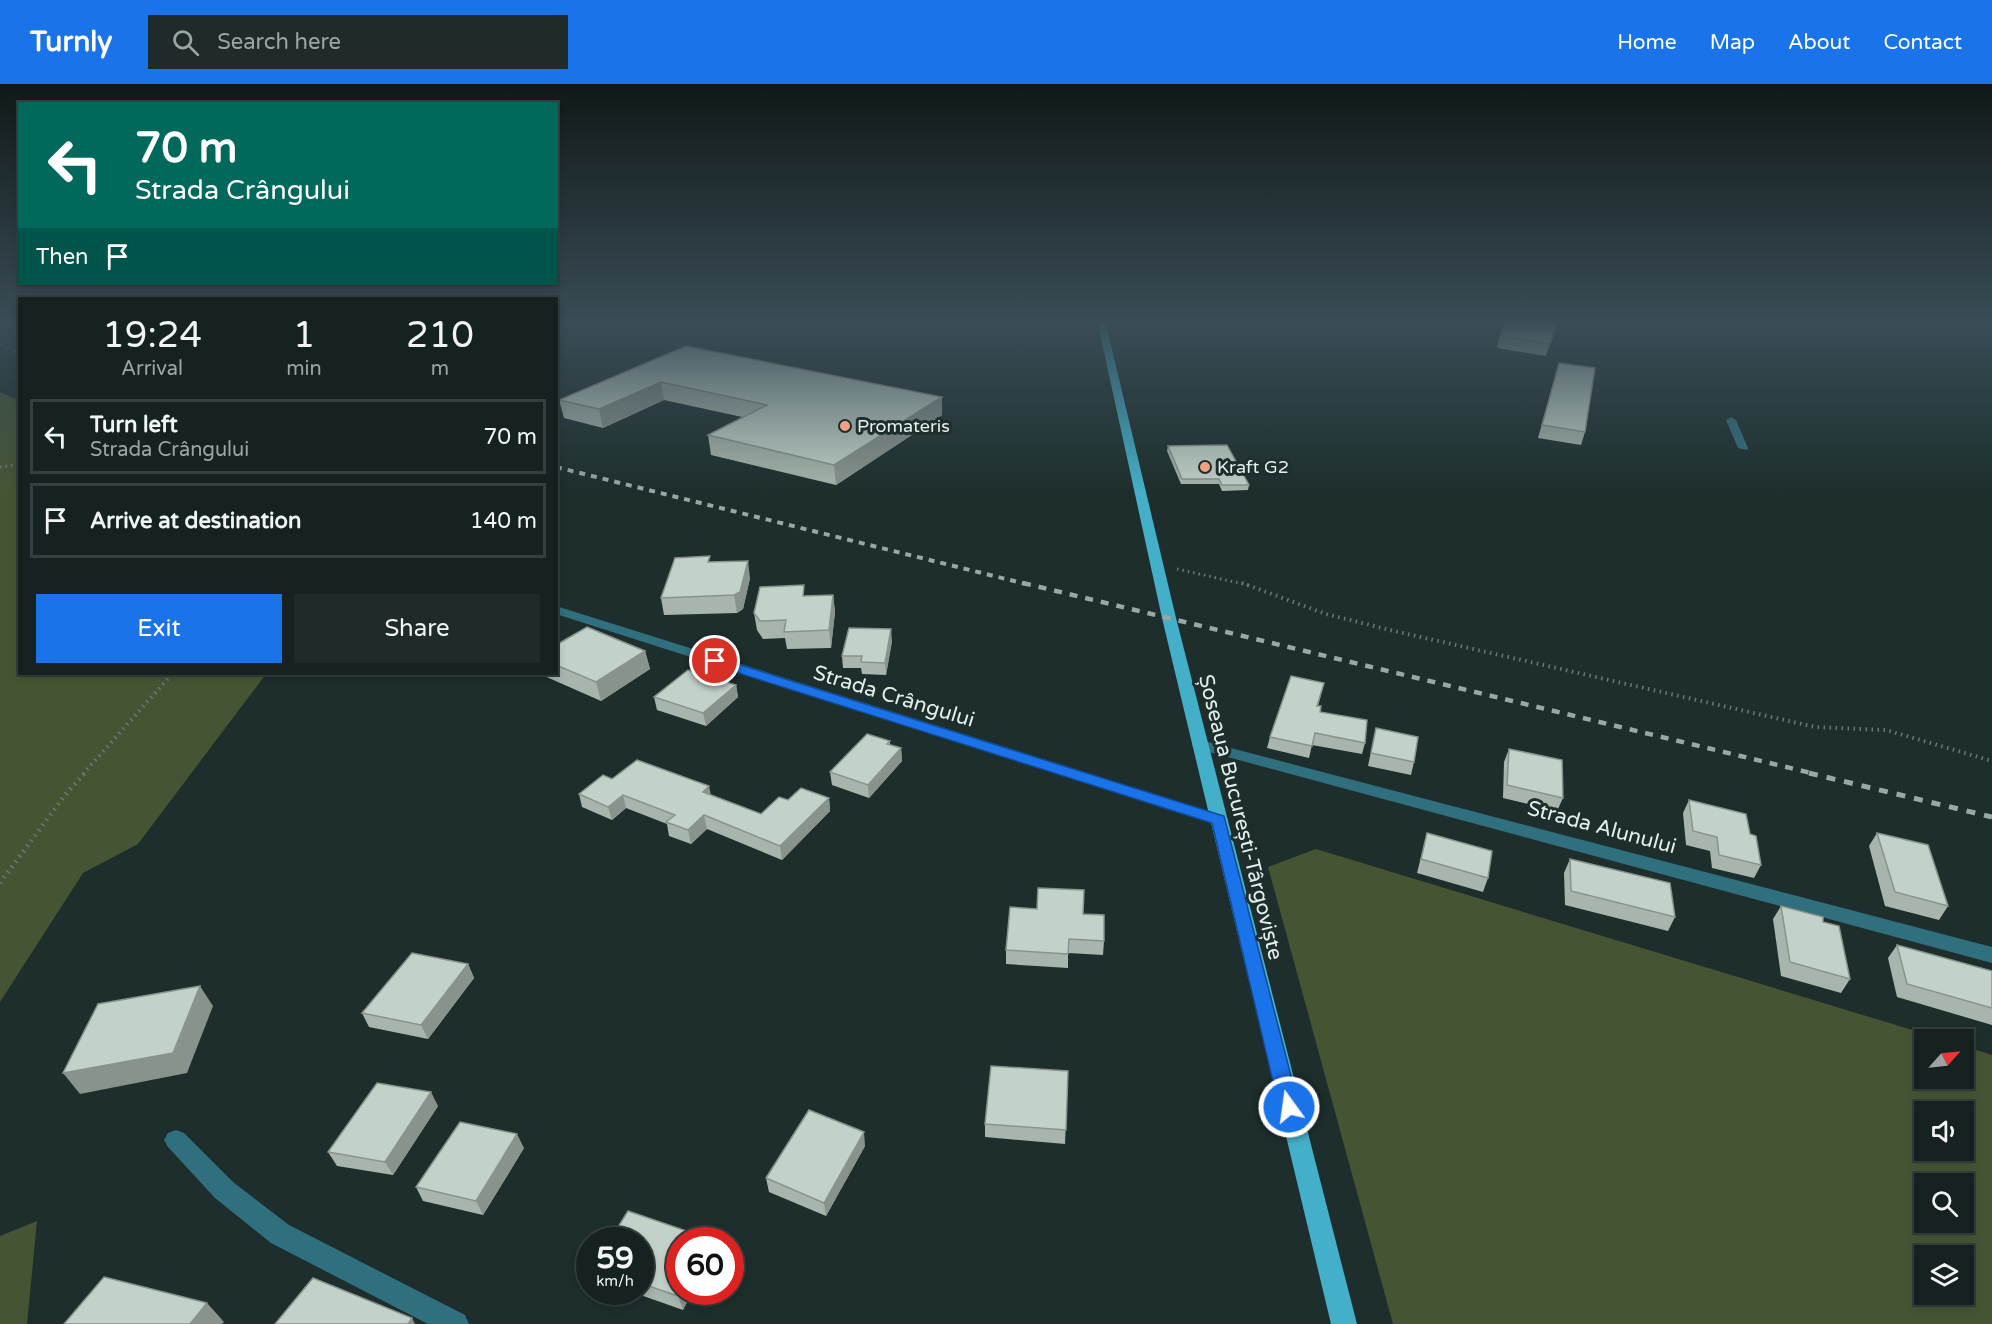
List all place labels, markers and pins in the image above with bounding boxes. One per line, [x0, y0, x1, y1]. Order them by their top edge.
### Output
place label: Promateris [857, 415, 950, 437]
marker: Promateris [838, 419, 852, 433]
place label: Kraft G2 [1217, 456, 1289, 478]
marker: Kraft G2 [1198, 460, 1212, 474]
pin [689, 635, 740, 686]

